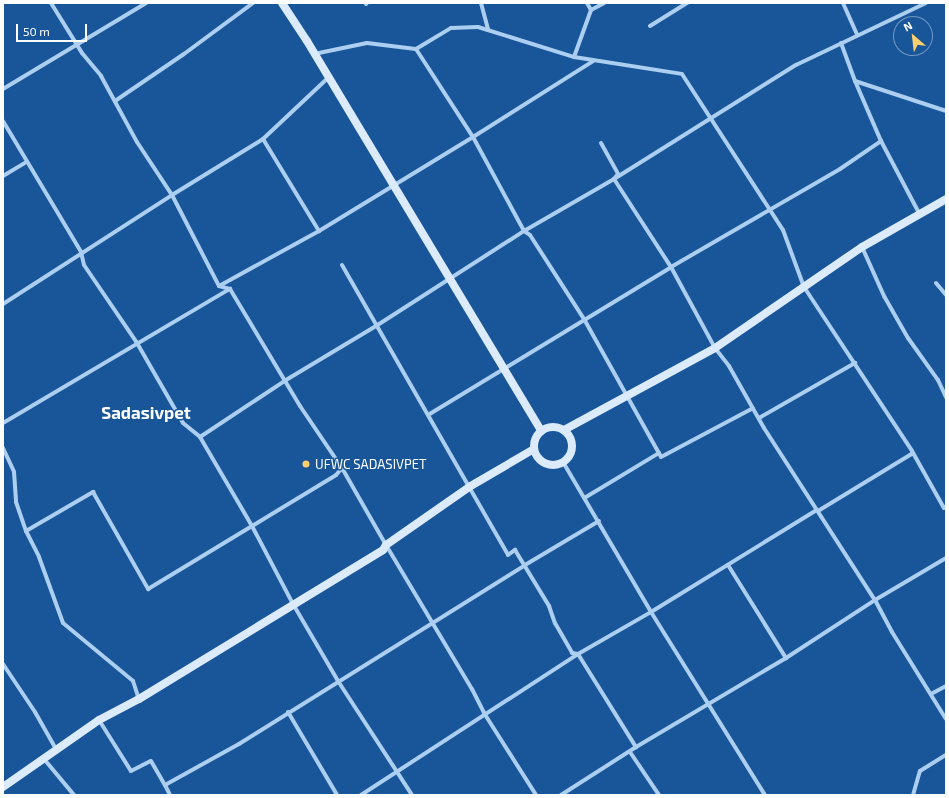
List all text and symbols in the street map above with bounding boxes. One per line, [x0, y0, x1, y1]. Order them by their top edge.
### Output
scale bar [18, 16, 89, 42]
north arrow [893, 16, 933, 56]
text: N [901, 18, 914, 33]
text: 50 m [23, 24, 50, 38]
district label: Sadasivpet [101, 403, 191, 423]
place label: UFWC SADASIVPET [315, 456, 426, 472]
marker: UFWC SADASIVPET [300, 458, 312, 470]

